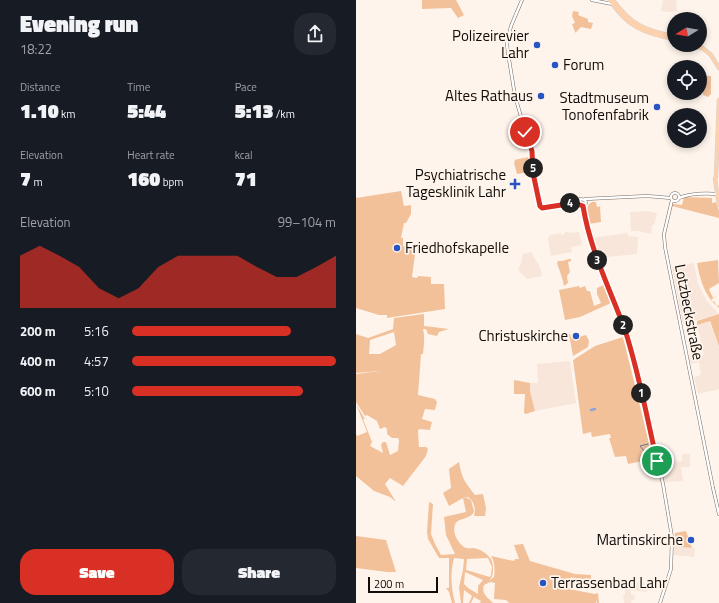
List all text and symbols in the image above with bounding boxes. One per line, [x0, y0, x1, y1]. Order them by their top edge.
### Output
text: Evening run [20, 7, 138, 41]
north arrow [667, 12, 707, 52]
map controls [667, 12, 707, 148]
button: share [294, 13, 336, 55]
place label: Polizeirevier Lahr [452, 24, 529, 64]
text: 18:22 [20, 39, 52, 59]
marker: Polizeirevier Lahr [532, 40, 542, 50]
place label: Forum [563, 53, 604, 76]
marker: Forum [550, 60, 560, 70]
button: locate [667, 60, 707, 100]
text: Distance [20, 79, 60, 95]
text: Time [127, 79, 150, 95]
text: Pace [235, 79, 257, 95]
place label: Altes Rathaus [445, 84, 533, 107]
place label: Stadtmuseum Tonofenfabrik [559, 86, 649, 126]
marker: Altes Rathaus [536, 91, 546, 101]
text: 1.10 [20, 95, 59, 126]
text: 5:44 [127, 95, 166, 126]
text: 5:13 [235, 95, 273, 126]
marker: Stadtmuseum Tonofenfabrik [652, 102, 662, 112]
text: km [59, 106, 76, 122]
text: /km [273, 106, 295, 122]
button: layers [667, 108, 707, 148]
pin [508, 115, 542, 149]
icon: check [514, 121, 536, 143]
text: Elevation [20, 147, 63, 163]
text: Heart rate [127, 147, 175, 163]
text: kcal [235, 147, 253, 163]
pin: 5 [523, 158, 543, 178]
text: 5 [530, 160, 536, 176]
text: 7 [20, 163, 31, 194]
text: 160 [127, 163, 160, 194]
text: 71 [235, 163, 257, 194]
place label: Psychiatrische Tagesklinik Lahr [406, 163, 506, 203]
text: m [31, 174, 43, 190]
text: bpm [160, 174, 184, 190]
marker: Psychiatrische Tagesklinik Lahr [509, 178, 521, 190]
pin: 4 [560, 193, 580, 213]
text: 4 [567, 195, 573, 211]
text: Elevation [20, 212, 71, 232]
text: 99–104 m [278, 212, 336, 232]
place label: Friedhofskapelle [405, 236, 509, 259]
marker: Friedhofskapelle [392, 243, 402, 253]
pin: 3 [587, 250, 607, 270]
text: 3 [594, 252, 600, 268]
street label: Lotzbeckstraße [669, 262, 710, 362]
pin: 2 [613, 315, 633, 335]
text: 2 [620, 317, 626, 333]
text: 200 m [20, 321, 56, 341]
text: 5:16 [84, 321, 109, 341]
place label: Christuskirche [478, 324, 568, 347]
marker: Christuskirche [571, 331, 581, 341]
text: 400 m [20, 351, 56, 371]
text: 4:57 [84, 351, 109, 371]
text: 600 m [20, 381, 56, 401]
text: 5:10 [84, 381, 109, 401]
pin: 1 [631, 383, 651, 403]
text: 1 [638, 385, 644, 401]
pin [640, 444, 674, 478]
icon: arrive [646, 450, 668, 472]
place label: Martinskirche [596, 528, 683, 551]
marker: Martinskirche [686, 535, 696, 545]
button: Save [20, 549, 174, 595]
button: Share [182, 549, 336, 595]
place label: Terrassenbad Lahr [551, 571, 667, 594]
scale bar [368, 575, 438, 594]
text: 200 m [374, 576, 404, 592]
marker: Terrassenbad Lahr [538, 578, 548, 588]

